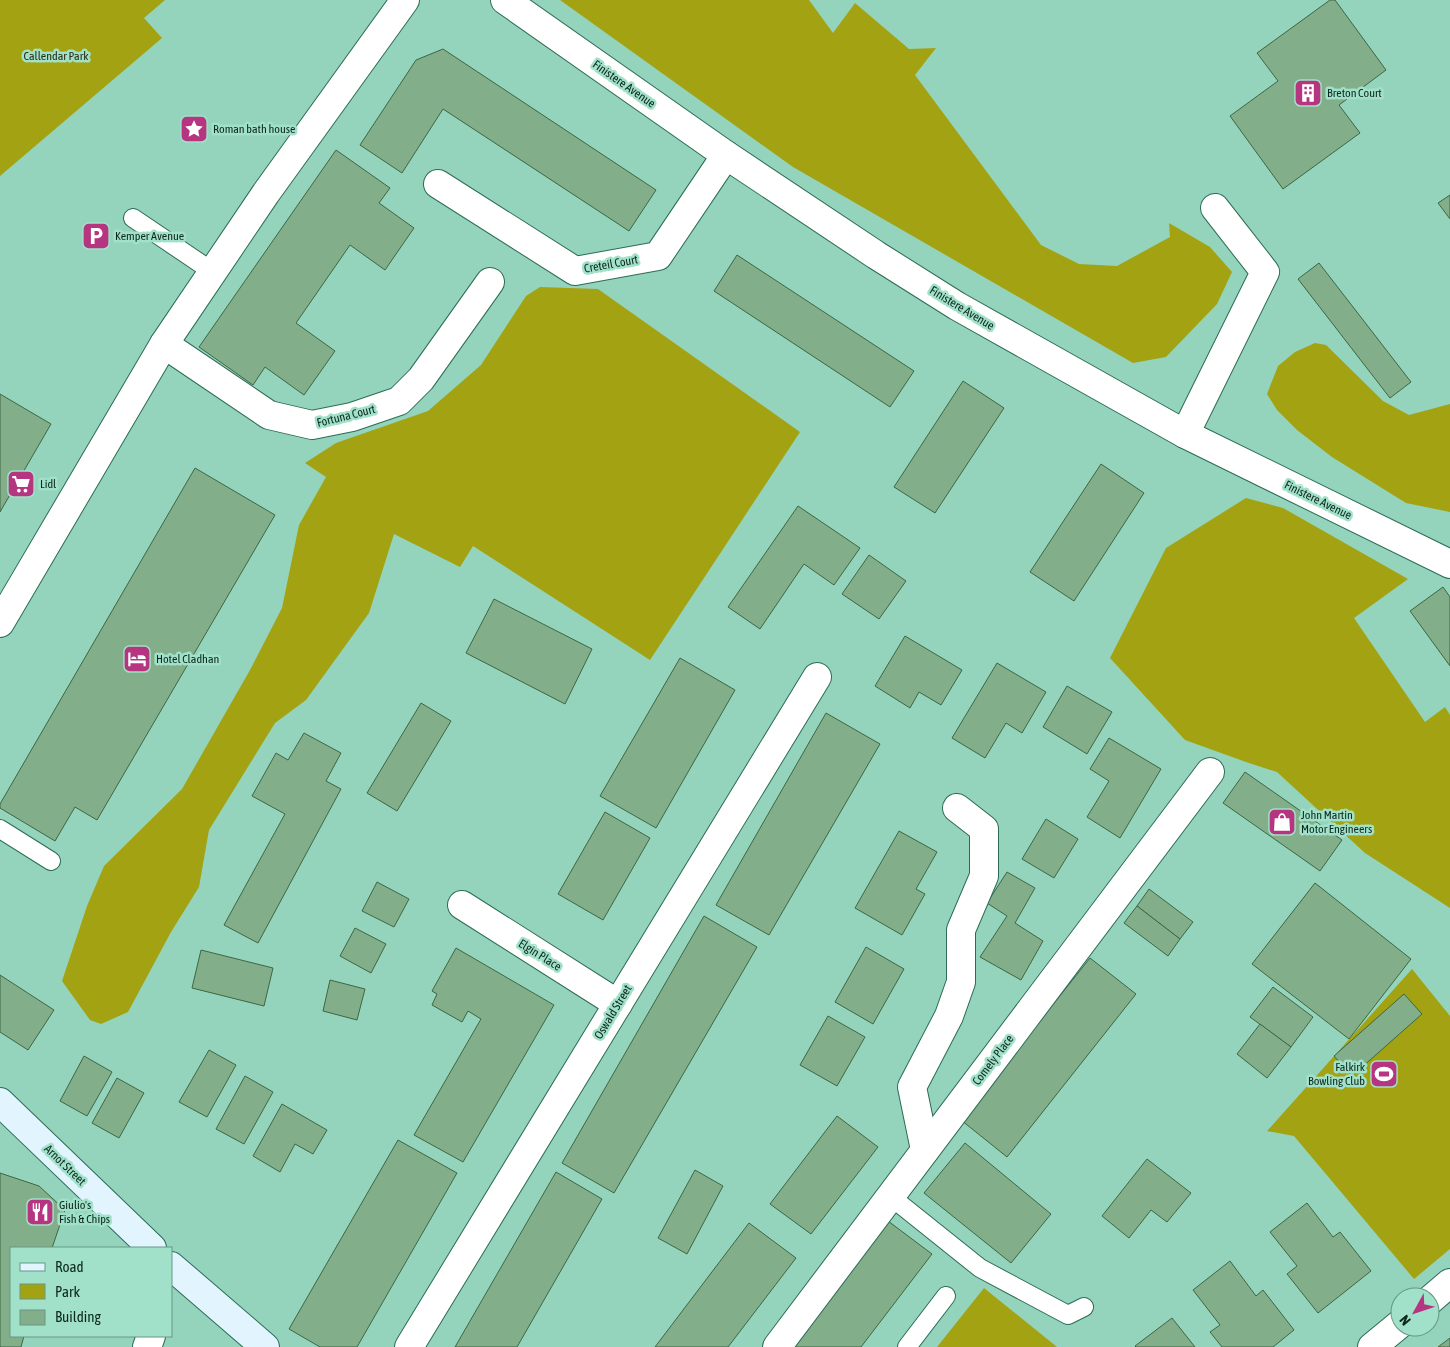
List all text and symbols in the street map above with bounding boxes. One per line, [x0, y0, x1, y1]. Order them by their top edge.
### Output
park label: Callendar Park [24, 49, 89, 63]
street label: Finistere Avenue [590, 57, 658, 111]
building icon: Breton Court [1293, 78, 1323, 108]
place label: Breton Court [1327, 86, 1382, 100]
place icon: Roman bath house [179, 114, 209, 144]
place label: Roman bath house [213, 122, 295, 136]
parking icon: Kemper Avenue [81, 221, 111, 251]
place label: Kemper Avenue [115, 229, 184, 243]
street label: Creteil Court [583, 252, 640, 276]
street label: Finistere Avenue [927, 283, 997, 333]
street label: Fortuna Court [315, 402, 377, 430]
supermarket icon: Lidl [6, 469, 36, 499]
place label: Lidl [40, 477, 57, 491]
street label: Finistere Avenue [1282, 478, 1354, 522]
hotel icon: Hotel Cladhan [122, 644, 152, 674]
place label: Hotel Cladhan [156, 652, 219, 666]
shop icon: John Martin Motor Engineers [1267, 807, 1297, 837]
place label: John Martin Motor Engineers [1301, 808, 1372, 836]
street label: Elgin Place [516, 936, 564, 974]
street label: Oswald Street [591, 982, 635, 1042]
street label: Comely Place [970, 1032, 1016, 1088]
sports icon: Falkirk Bowling Club [1369, 1059, 1399, 1089]
place label: Falkirk Bowling Club [1308, 1060, 1366, 1088]
street label: Arnot Street [41, 1142, 89, 1189]
restaurant icon: Giulio's Fish & Chips [25, 1197, 55, 1227]
place label: Giulio's Fish & Chips [59, 1198, 110, 1226]
legend [10, 1247, 172, 1337]
text: Road [55, 1258, 84, 1275]
text: Park [55, 1283, 80, 1300]
north arrow [1390, 1287, 1440, 1337]
text: Building [55, 1308, 101, 1325]
text: N [1396, 1312, 1414, 1329]

